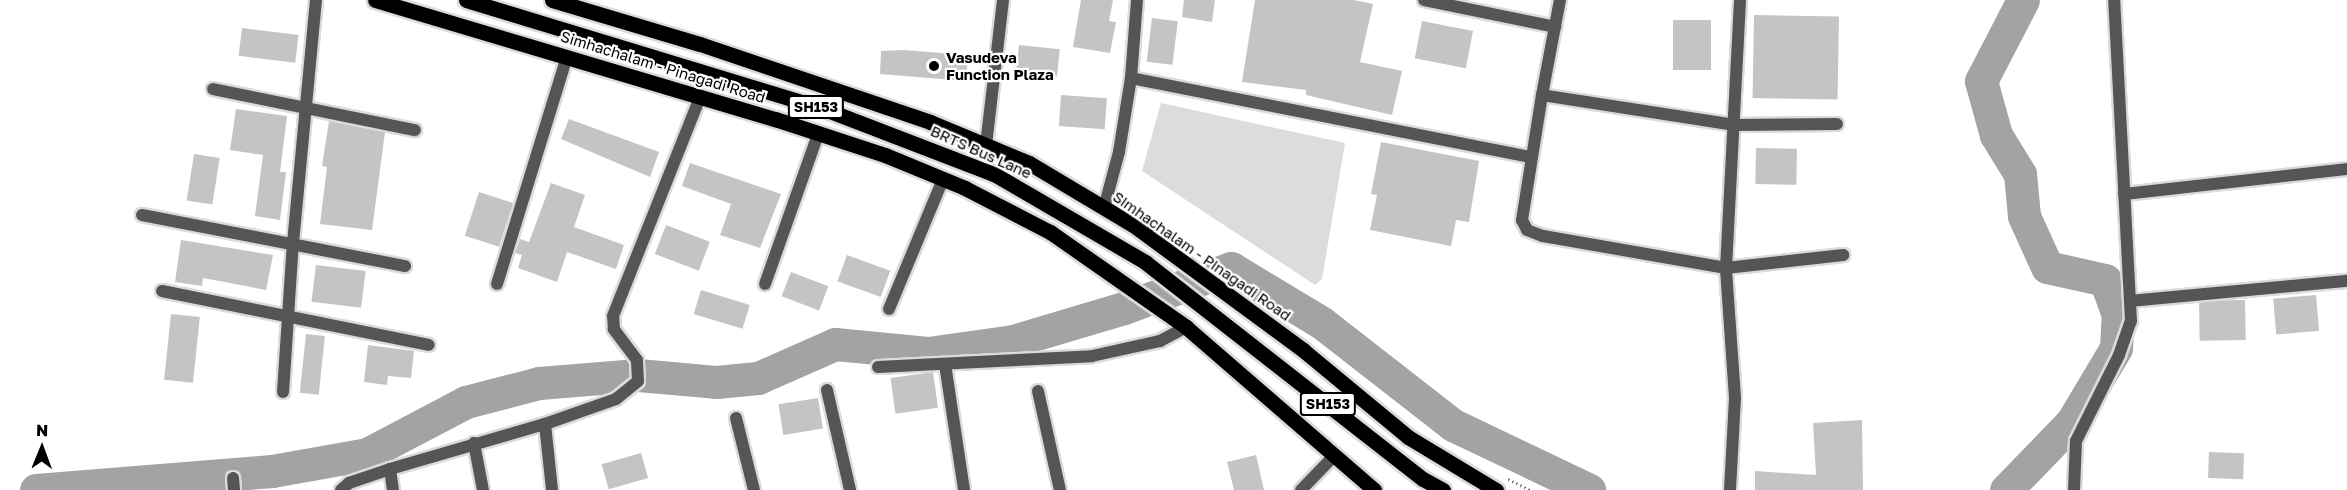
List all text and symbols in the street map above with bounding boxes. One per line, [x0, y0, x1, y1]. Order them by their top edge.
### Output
street label: Simhachalam - Pinagadi Road [558, 27, 768, 107]
place label: Vasudeva Function Plaza [946, 48, 1054, 83]
marker: Vasudeva Function Plaza [927, 59, 941, 73]
road number: SH153 [788, 96, 844, 118]
street label: BRTS Bus Lane [928, 122, 1034, 182]
street label: Simhachalam - Pinagadi Road [1110, 187, 1294, 325]
road number: SH153 [1300, 393, 1356, 415]
north arrow [12, 418, 72, 478]
text: N [36, 420, 49, 440]

